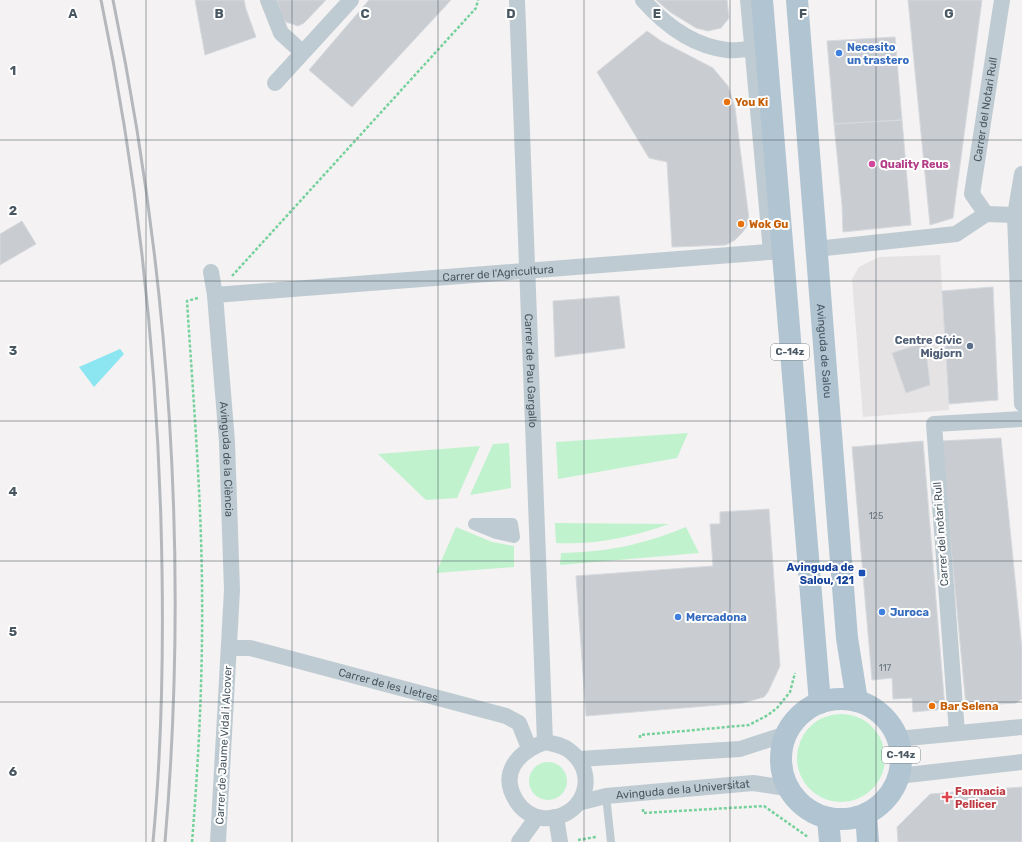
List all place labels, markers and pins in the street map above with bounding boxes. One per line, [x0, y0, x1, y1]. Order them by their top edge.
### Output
place label: Necesito un trastero [847, 41, 909, 67]
marker: Necesito un trastero [834, 48, 844, 58]
place label: You Ki [735, 96, 768, 109]
marker: You Ki [722, 97, 732, 107]
place label: Quality Reus [880, 158, 949, 171]
marker: Quality Reus [867, 159, 877, 169]
place label: Wok Gu [749, 218, 788, 231]
marker: Wok Gu [736, 219, 746, 229]
place label: Centre Cívic Migjorn [895, 334, 963, 360]
marker: Centre Cívic Migjorn [965, 341, 975, 351]
place label: Avinguda de Salou, 121 [787, 561, 854, 587]
marker: Avinguda de Salou, 121 [857, 568, 867, 578]
place label: Juroca [890, 606, 929, 619]
marker: Juroca [877, 607, 887, 617]
place label: Mercadona [686, 611, 747, 624]
marker: Mercadona [673, 612, 683, 622]
place label: Bar Selena [940, 700, 998, 713]
marker: Bar Selena [927, 701, 937, 711]
place label: Farmacia Pellicer [955, 785, 1006, 811]
marker: Farmacia Pellicer [942, 792, 952, 802]

